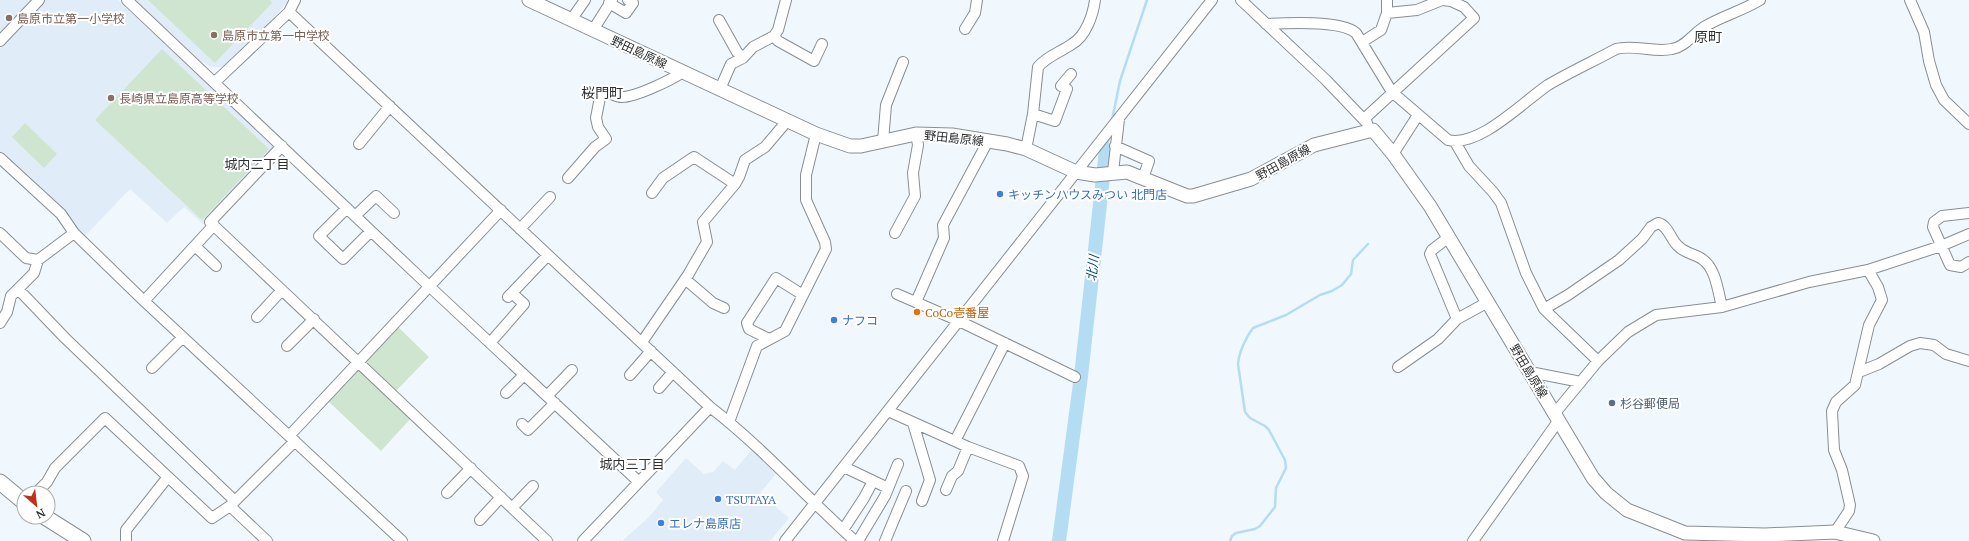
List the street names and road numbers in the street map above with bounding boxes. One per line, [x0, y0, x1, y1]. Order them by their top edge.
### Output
street label: 野田島原線 [609, 33, 669, 71]
street label: 野田島原線 [923, 127, 985, 149]
street label: 野田島原線 [1253, 141, 1313, 183]
street label: 野田島原線 [1507, 341, 1551, 401]

